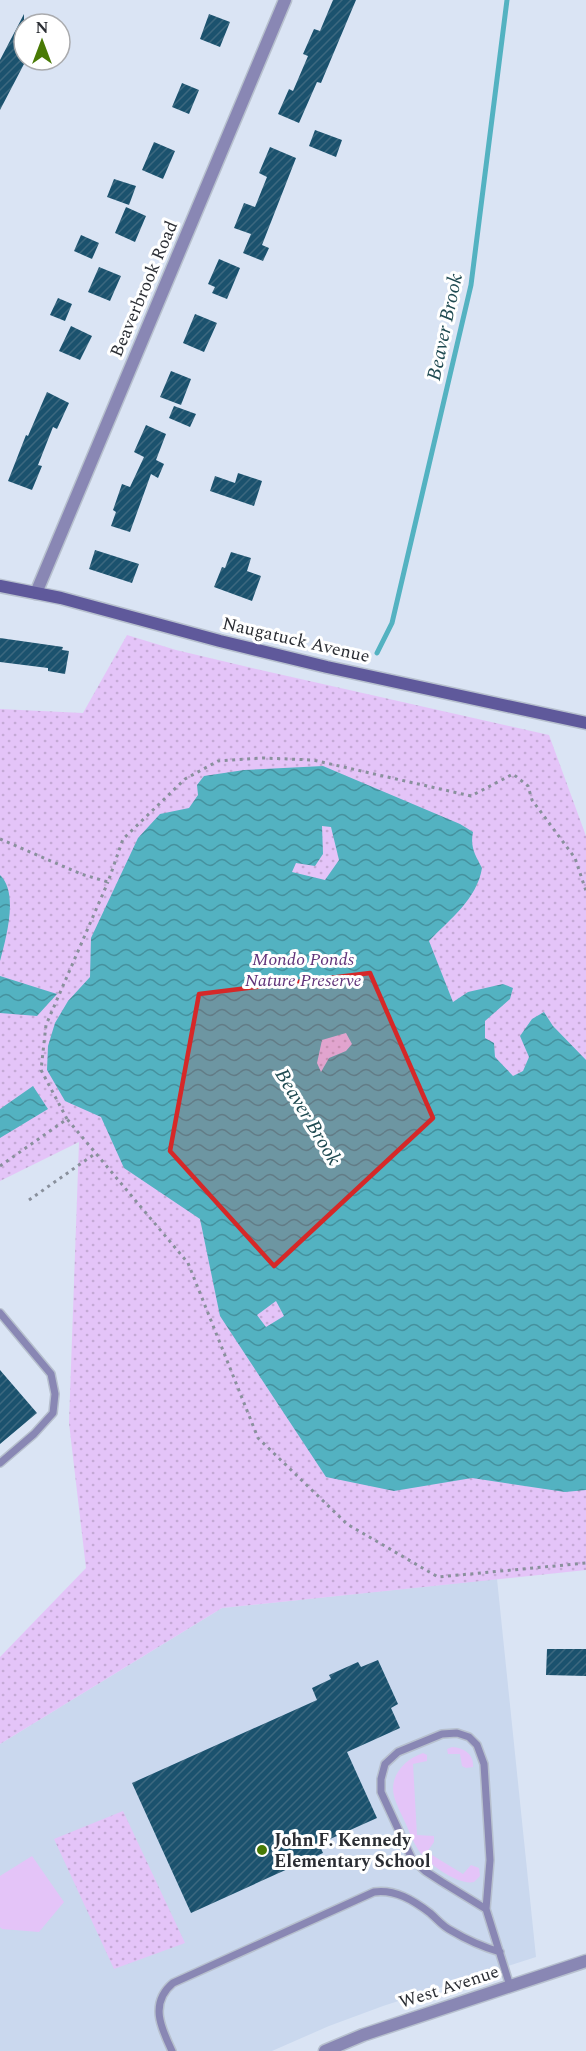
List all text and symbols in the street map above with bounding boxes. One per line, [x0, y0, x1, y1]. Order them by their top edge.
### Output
north arrow [12, 12, 72, 72]
text: N [35, 16, 49, 40]
street label: Beaverbrook Road [103, 217, 185, 361]
water label: Beaver Brook [419, 270, 471, 383]
street label: Naugatuck Avenue [220, 610, 372, 670]
park label: Mondo Ponds Nature Preserve [245, 946, 361, 994]
water label: Beaver Brook [267, 1063, 349, 1172]
place label: John F. Kennedy Elementary School [274, 1827, 431, 1875]
marker: John F. Kennedy Elementary School [255, 1843, 269, 1857]
street label: West Avenue [395, 1958, 503, 2016]

